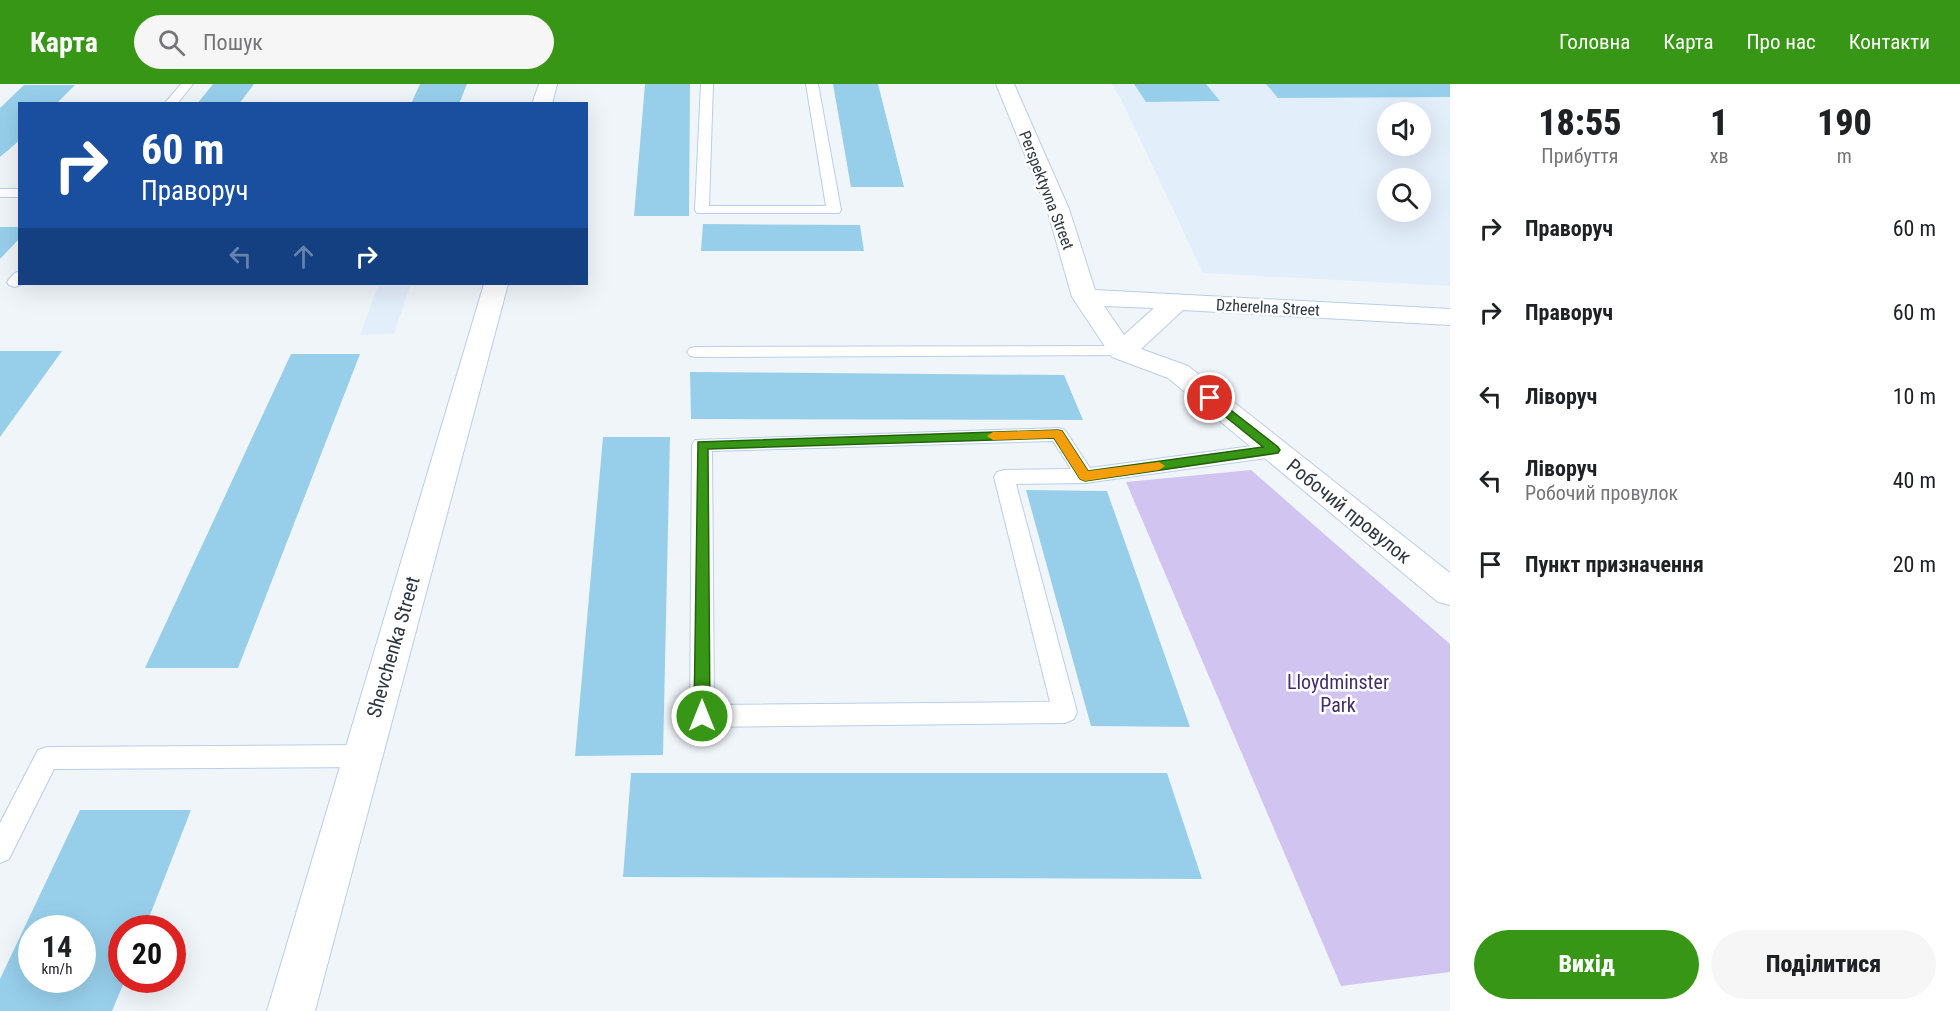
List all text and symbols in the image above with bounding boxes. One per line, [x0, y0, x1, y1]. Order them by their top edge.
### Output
search box [134, 15, 554, 69]
text: Карта [30, 26, 98, 59]
icon: search [155, 26, 188, 59]
text: Пошук [203, 30, 263, 55]
text: Головна [1559, 30, 1630, 54]
text: Карта [1663, 30, 1714, 54]
text: Про нас [1747, 30, 1816, 54]
text: Контакти [1849, 30, 1930, 54]
map controls [1377, 102, 1431, 222]
button: sound [1377, 102, 1431, 156]
text: 18:55 [1538, 102, 1622, 144]
text: 1 [1710, 102, 1728, 144]
text: 190 [1817, 102, 1872, 144]
text: 60 m [141, 125, 224, 174]
icon: right [42, 126, 120, 204]
street label: Perspektyvna Street [1015, 128, 1078, 253]
text: Прибуття [1541, 144, 1618, 168]
text: хв [1710, 144, 1729, 168]
text: m [1837, 144, 1852, 168]
button: search [1377, 168, 1431, 222]
text: Праворуч [141, 175, 249, 207]
icon: right [1474, 212, 1507, 245]
text: Праворуч [1525, 216, 1613, 241]
text: 60 m [1893, 216, 1936, 241]
icon: left [224, 240, 257, 273]
icon: ahead [287, 240, 320, 273]
icon: right [350, 240, 383, 273]
street label: Dzherelna Street [1216, 295, 1321, 320]
icon: right [1474, 296, 1507, 329]
text: Праворуч [1525, 300, 1613, 325]
text: 60 m [1893, 300, 1936, 325]
pin [1184, 372, 1235, 423]
icon: left [1474, 380, 1507, 413]
icon: arrive [1193, 381, 1226, 414]
text: Ліворуч [1525, 384, 1597, 409]
text: 10 m [1893, 384, 1936, 409]
street label: Робочий провулок [1282, 453, 1416, 569]
text: Ліворуч [1525, 456, 1597, 481]
icon: left [1474, 464, 1507, 497]
text: 40 m [1893, 468, 1936, 493]
text: Робочий провулок [1525, 481, 1678, 505]
icon: arrive [1474, 548, 1507, 581]
text: Пункт призначення [1525, 552, 1704, 577]
text: 20 m [1893, 552, 1936, 577]
street label: Shevchenka Street [361, 574, 425, 720]
park label: Lloydminster Park [1287, 670, 1389, 717]
position arrow [670, 684, 734, 748]
speed limit sign: 20 [108, 915, 186, 993]
text: 14 [42, 929, 72, 964]
button: Вихід [1474, 930, 1699, 999]
button: Поділитися [1711, 930, 1936, 999]
text: km/h [42, 960, 72, 978]

